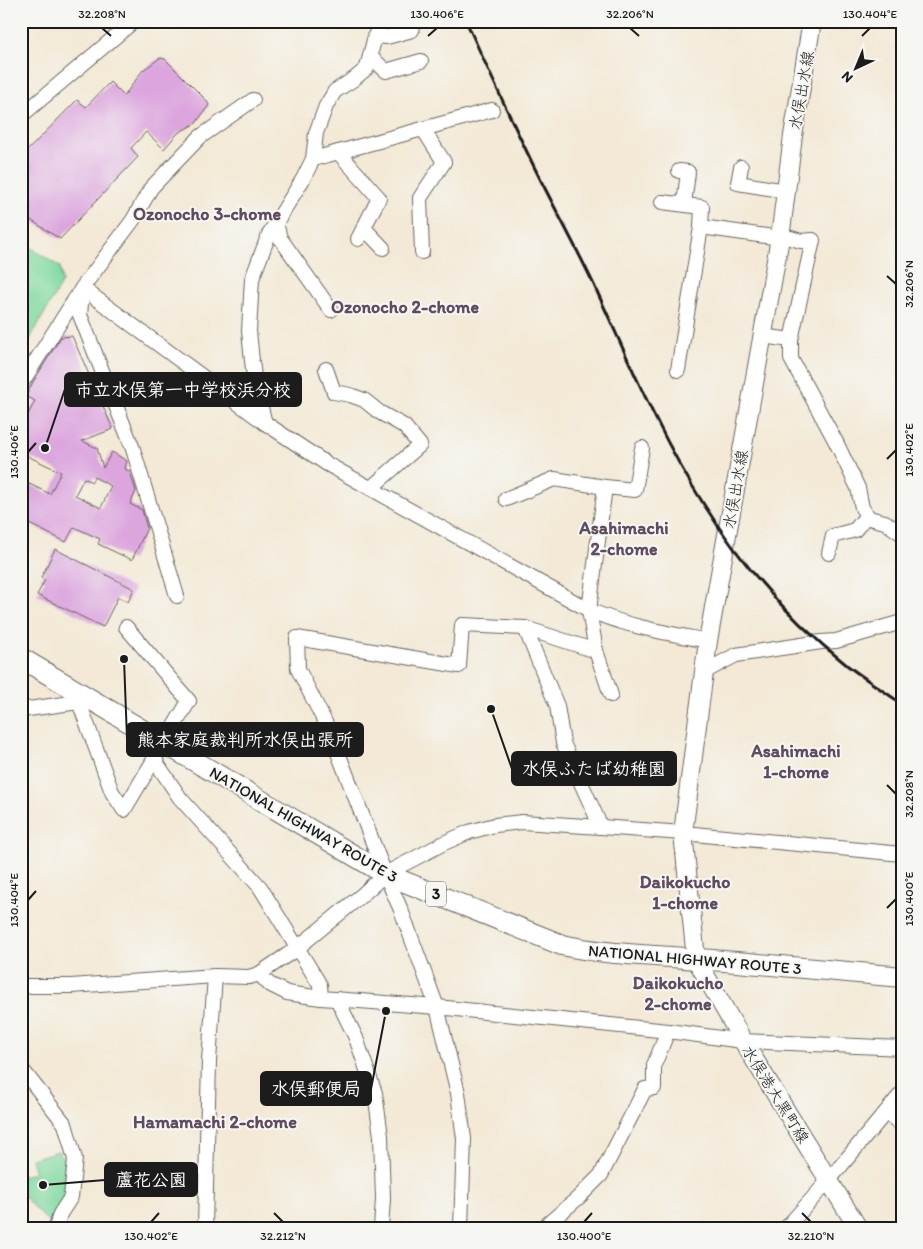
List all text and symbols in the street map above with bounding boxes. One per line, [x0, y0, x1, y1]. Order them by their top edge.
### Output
text: 32.208°N [78, 7, 126, 21]
text: 130.406°E [410, 7, 464, 21]
text: 32.206°N [606, 7, 654, 21]
text: 130.404°E [843, 7, 898, 21]
north arrow [830, 42, 880, 92]
street label: 水俣出水線 [785, 49, 818, 131]
text: N [838, 68, 857, 86]
district label: Ozonocho 3-chome [133, 203, 282, 225]
text: 32.206°N [902, 260, 916, 308]
district label: Ozonocho 2-chome [331, 296, 479, 318]
callout: 市立水俣第一中学校浜分校 [65, 373, 301, 406]
text: 市立水俣第一中学校浜分校 [75, 379, 291, 401]
text: 130.402°E [902, 423, 916, 477]
text: 130.406°E [7, 425, 21, 479]
street label: 水俣出水線 [719, 448, 752, 530]
district label: Asahimachi 2-chome [578, 517, 669, 560]
callout: 熊本家庭裁判所水俣出張所 [127, 723, 363, 756]
text: 熊本家庭裁判所水俣出張所 [137, 729, 353, 751]
district label: Asahimachi 1-chome [750, 740, 841, 783]
callout: 水俣ふたば幼稚園 [512, 752, 676, 785]
text: 水俣ふたば幼稚園 [522, 758, 666, 780]
street label: NATIONAL HIGHWAY ROUTE 3 [206, 763, 402, 886]
text: 32.208°N [902, 770, 916, 818]
district label: Daikokucho 1-chome [640, 871, 730, 914]
text: 130.400°E [902, 871, 916, 926]
text: 130.404°E [7, 872, 21, 927]
road number: 3 [426, 882, 446, 906]
street label: NATIONAL HIGHWAY ROUTE 3 [587, 941, 803, 978]
district label: Daikokucho 2-chome [633, 972, 723, 1015]
street label: 水俣港大黒町線 [738, 1042, 813, 1147]
callout: 水俣郵便局 [261, 1072, 371, 1105]
text: 水俣郵便局 [271, 1078, 361, 1100]
district label: Hamamachi 2-chome [133, 1111, 297, 1133]
callout: 蘆花公園 [105, 1163, 197, 1196]
text: 蘆花公園 [115, 1169, 187, 1191]
text: 130.402°E [124, 1229, 178, 1243]
text: 32.212°N [260, 1229, 306, 1243]
text: 130.400°E [557, 1229, 612, 1243]
text: 32.210°N [788, 1229, 834, 1243]

